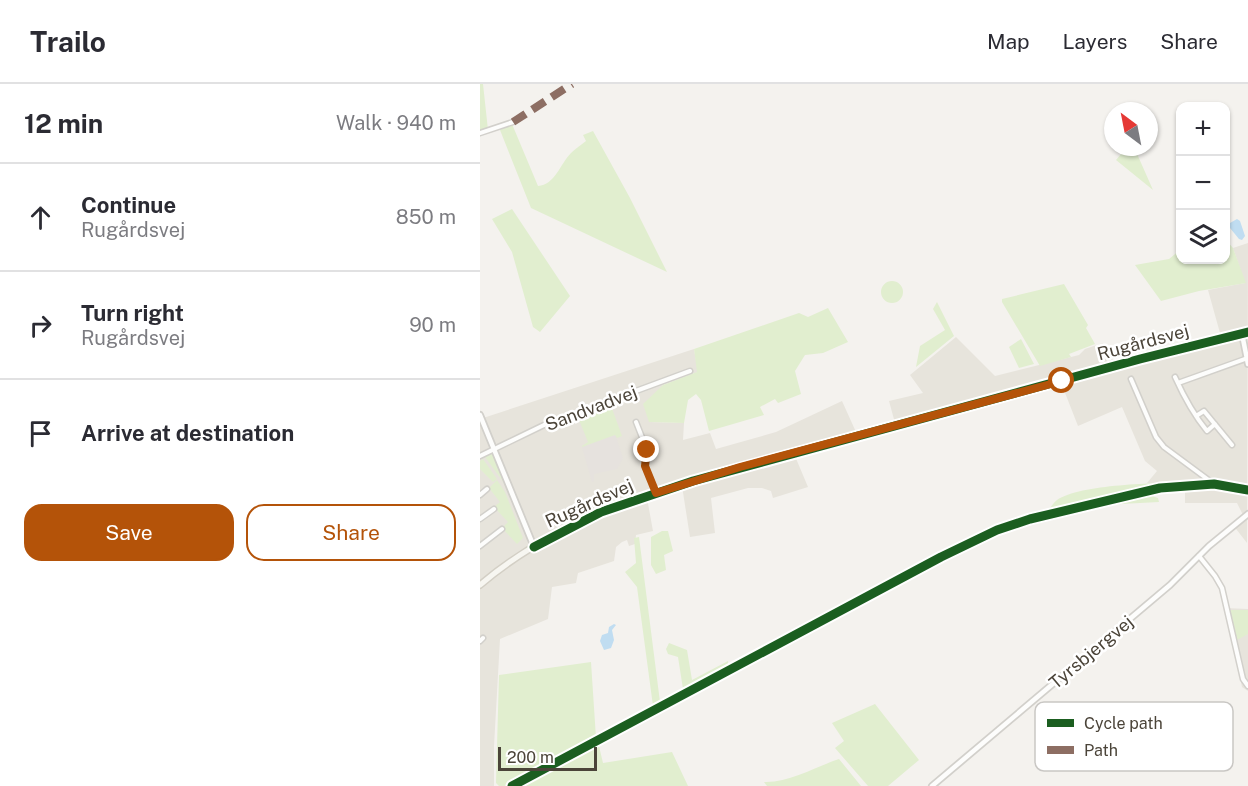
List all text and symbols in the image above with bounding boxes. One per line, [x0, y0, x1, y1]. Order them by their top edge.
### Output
text: Trailo [30, 25, 106, 58]
text: Map [987, 29, 1030, 54]
text: Layers [1063, 29, 1127, 54]
text: Share [1160, 29, 1218, 54]
north arrow [1104, 102, 1158, 156]
map controls [1176, 102, 1230, 264]
button: + [1176, 102, 1230, 156]
text: 12 min [24, 108, 103, 139]
text: Walk · 940 m [336, 111, 456, 135]
button: − [1176, 156, 1230, 210]
text: Continue [81, 192, 176, 218]
icon: ahead [24, 201, 57, 234]
text: 850 m [396, 205, 456, 229]
button: layers [1176, 210, 1230, 264]
text: Rugårdsvej [81, 218, 185, 242]
text: Turn right [81, 300, 184, 326]
icon: right [24, 309, 57, 342]
text: 90 m [409, 313, 456, 337]
street label: Rugårdsvej [1095, 320, 1191, 364]
text: Rugårdsvej [81, 326, 185, 350]
route start [1048, 367, 1074, 393]
street label: Sandvadvej [542, 381, 640, 435]
icon: arrive [24, 417, 57, 450]
text: Arrive at destination [81, 420, 294, 446]
route end [633, 436, 659, 462]
street label: Rugårdsvej [542, 474, 636, 532]
button: Save [24, 504, 234, 561]
button: Share [246, 504, 456, 561]
street label: Tyrsbjergvej [1045, 611, 1137, 693]
legend [1035, 702, 1233, 771]
text: Cycle path [1084, 714, 1163, 733]
text: Path [1084, 741, 1118, 760]
scale bar [498, 744, 597, 772]
text: 200 m [507, 748, 554, 767]

